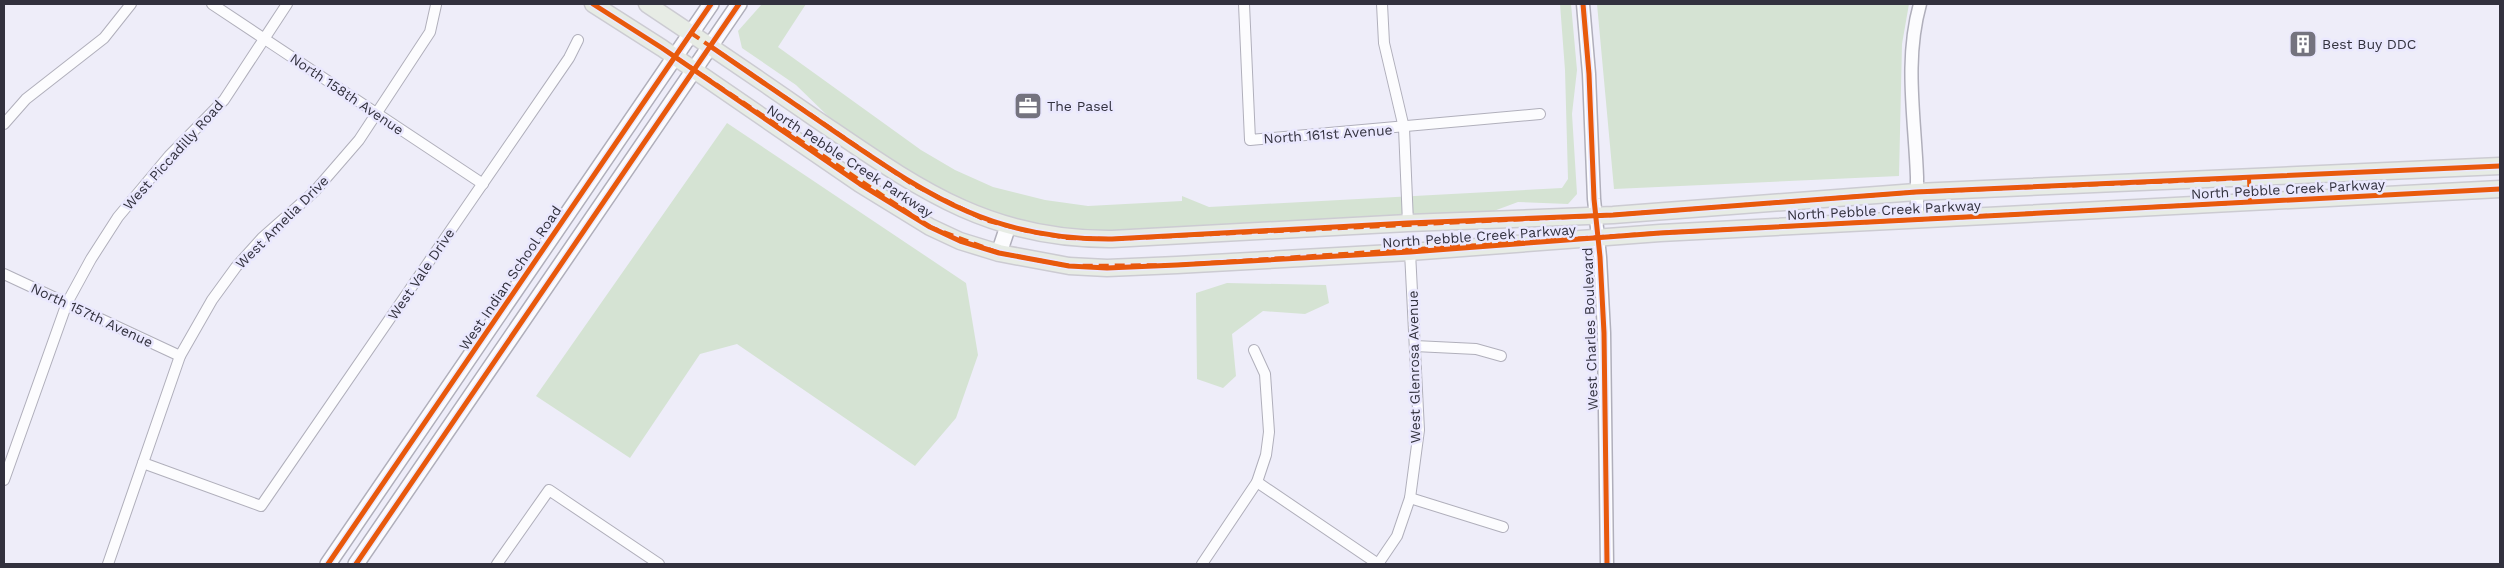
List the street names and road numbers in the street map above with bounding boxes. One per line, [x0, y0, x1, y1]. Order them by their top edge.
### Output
street label: North 158th Avenue [287, 50, 407, 138]
street label: West Piccadilly Road [120, 97, 226, 213]
street label: North Pebble Creek Parkway [764, 101, 937, 221]
street label: North 161st Avenue [1263, 122, 1393, 146]
street label: West Amelia Drive [232, 172, 332, 272]
street label: North Pebble Creek Parkway [2191, 176, 2386, 202]
street label: North Pebble Creek Parkway [1787, 197, 1982, 223]
street label: West Indian School Road [456, 203, 564, 353]
street label: North Pebble Creek Parkway [1381, 221, 1577, 251]
street label: West Vale Drive [385, 225, 457, 323]
street label: West Charles Boulevard [1579, 247, 1601, 411]
street label: North 157th Avenue [29, 280, 155, 350]
street label: West Glenrosa Avenue [1405, 290, 1423, 444]

